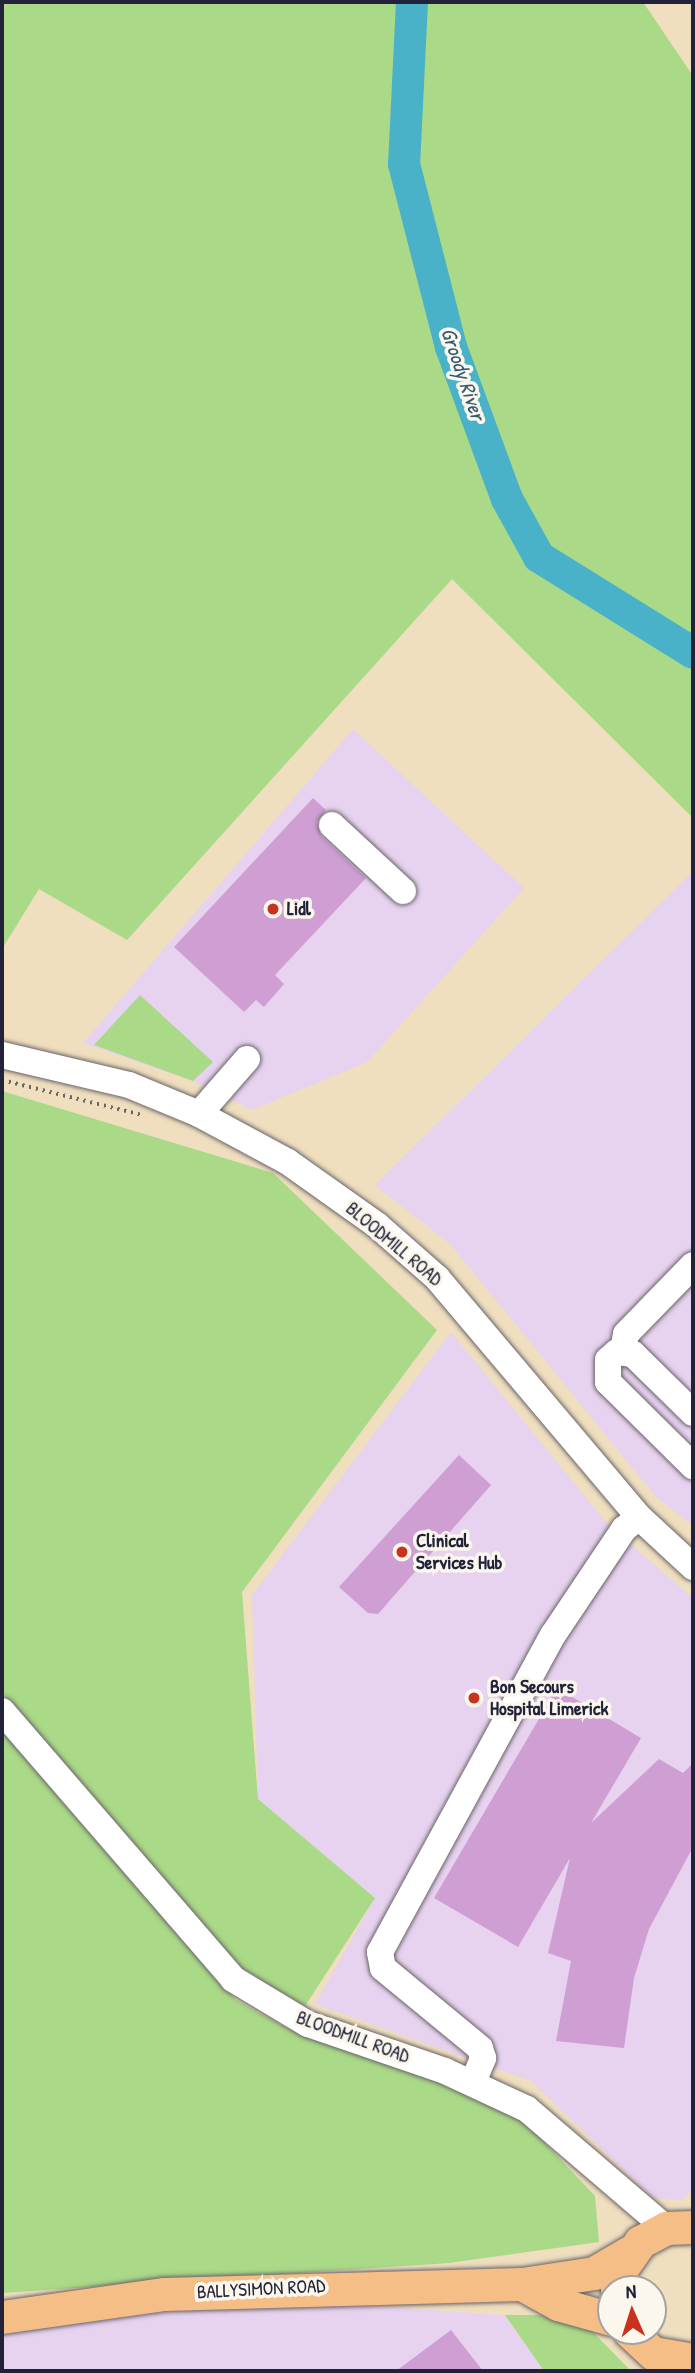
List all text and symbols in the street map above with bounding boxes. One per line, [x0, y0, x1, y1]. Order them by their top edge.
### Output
water label: Groody River [435, 324, 491, 424]
place label: Lidl [287, 898, 311, 920]
marker: Lidl [265, 901, 281, 917]
street label: BLOODMILL ROAD [341, 1197, 447, 1291]
place label: Clinical Services Hub [416, 1530, 502, 1574]
marker: Clinical Services Hub [394, 1544, 410, 1560]
place label: Bon Secours Hospital Limerick [490, 1676, 608, 1720]
marker: Bon Secours Hospital Limerick [464, 1688, 484, 1708]
street label: BLOODMILL ROAD [293, 2006, 413, 2068]
street label: BALLYSIMON ROAD [196, 2274, 326, 2304]
north arrow [597, 2275, 667, 2345]
text: N [625, 2278, 637, 2304]

